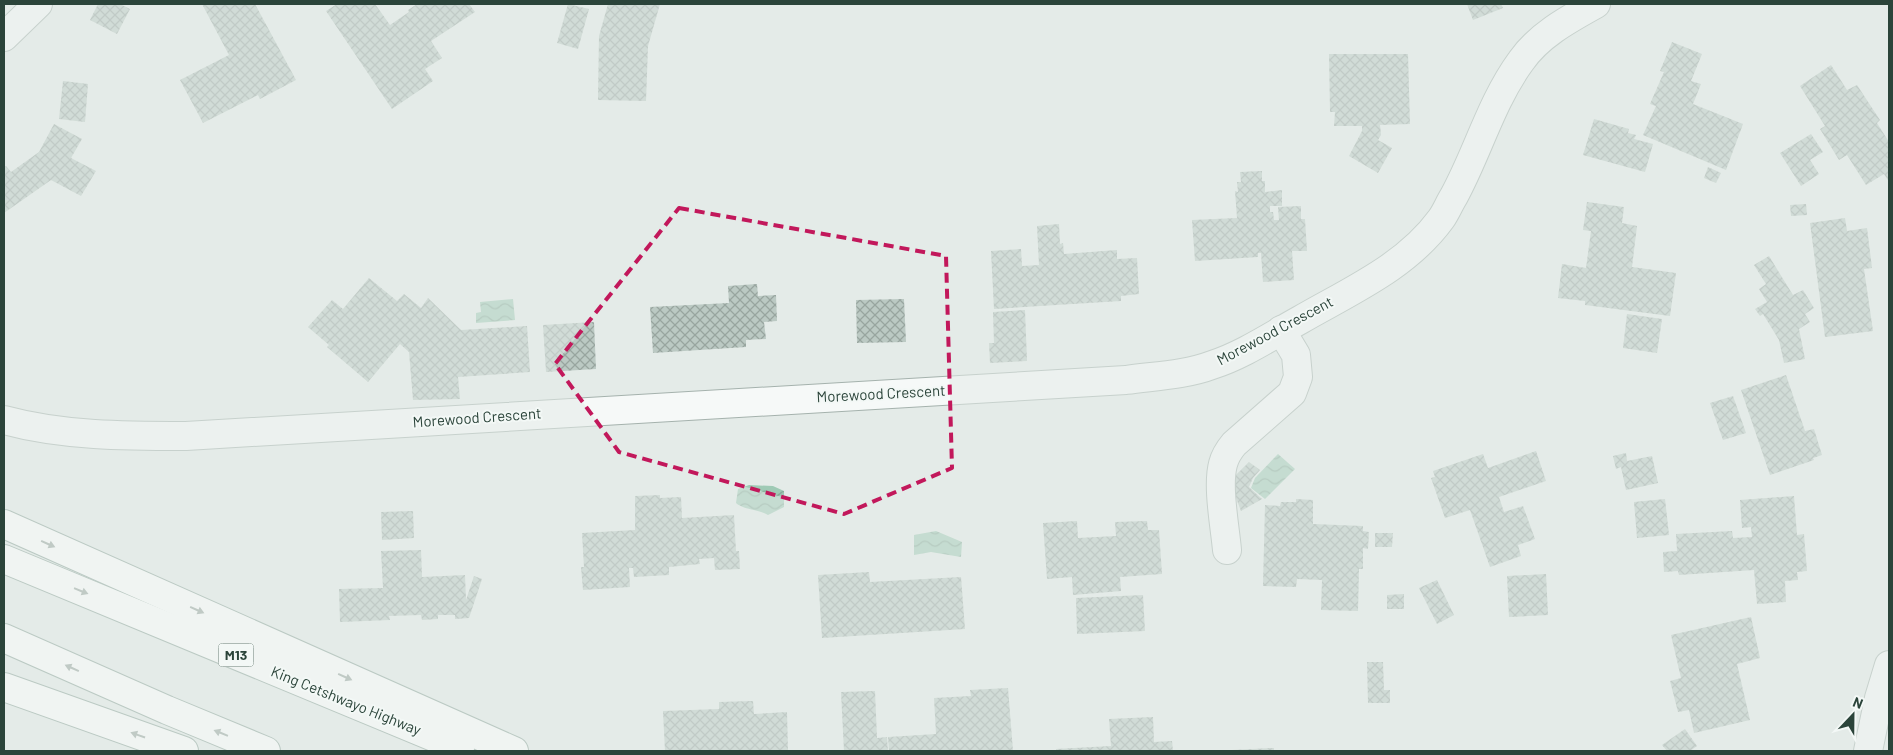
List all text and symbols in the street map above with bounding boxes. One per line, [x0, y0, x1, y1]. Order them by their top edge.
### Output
street label: Morewood Crescent [1213, 292, 1336, 368]
street label: Morewood Crescent [816, 381, 946, 405]
street label: Morewood Crescent [412, 404, 542, 430]
one-way arrow [41, 540, 55, 548]
one-way arrow [74, 588, 88, 596]
one-way arrow [190, 607, 204, 615]
road number: M13 [218, 644, 254, 666]
street label: King Cetshwayo Highway [269, 662, 424, 739]
one-way arrow [65, 664, 79, 672]
one-way arrow [338, 673, 352, 681]
north arrow [1828, 690, 1878, 740]
text: N [1851, 693, 1866, 712]
one-way arrow [214, 728, 228, 736]
one-way arrow [130, 731, 145, 739]

